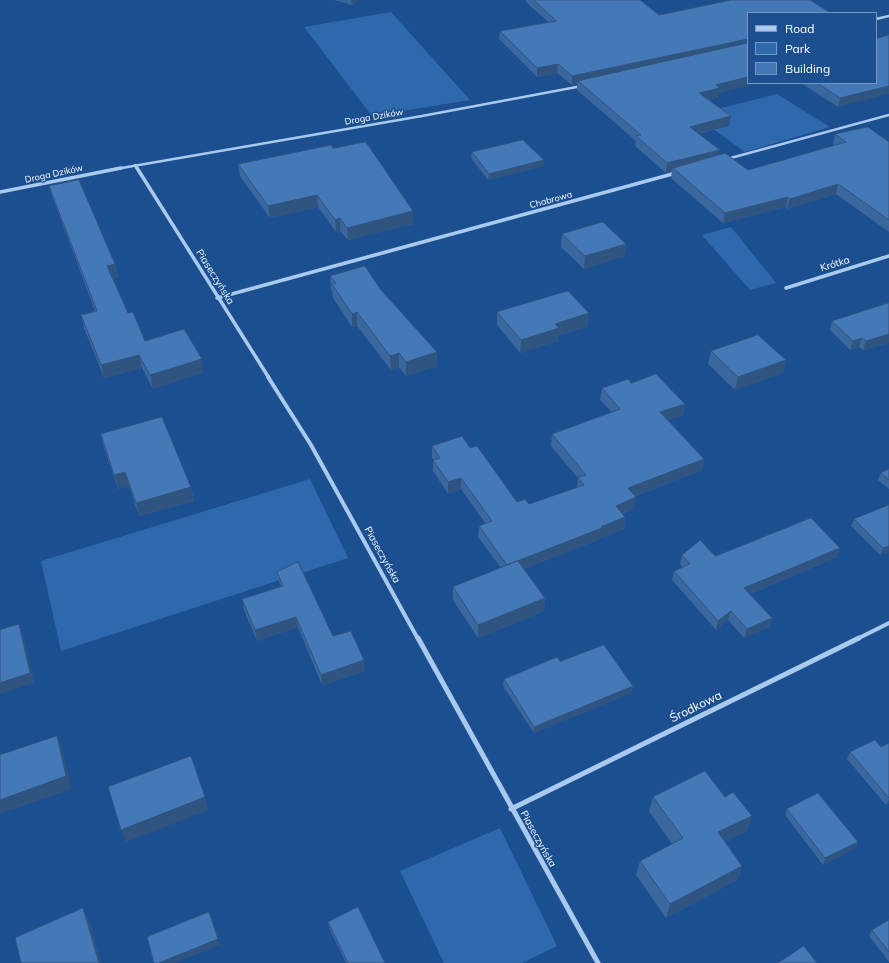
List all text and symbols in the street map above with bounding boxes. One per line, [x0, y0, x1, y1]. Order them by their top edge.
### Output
legend [747, 12, 877, 84]
text: Road [785, 21, 814, 36]
text: Park [785, 41, 810, 56]
text: Building [785, 61, 830, 76]
street label: Droga Dzików [344, 107, 404, 127]
street label: Droga Dzików [24, 163, 84, 185]
street label: Chabrowa [529, 189, 573, 211]
street label: Piaseczyńska [193, 247, 237, 307]
street label: Krótka [819, 254, 851, 274]
street label: Piaseczyńska [362, 525, 402, 585]
street label: Środkowa [668, 688, 724, 726]
street label: Piaseczyńska [518, 809, 558, 869]

